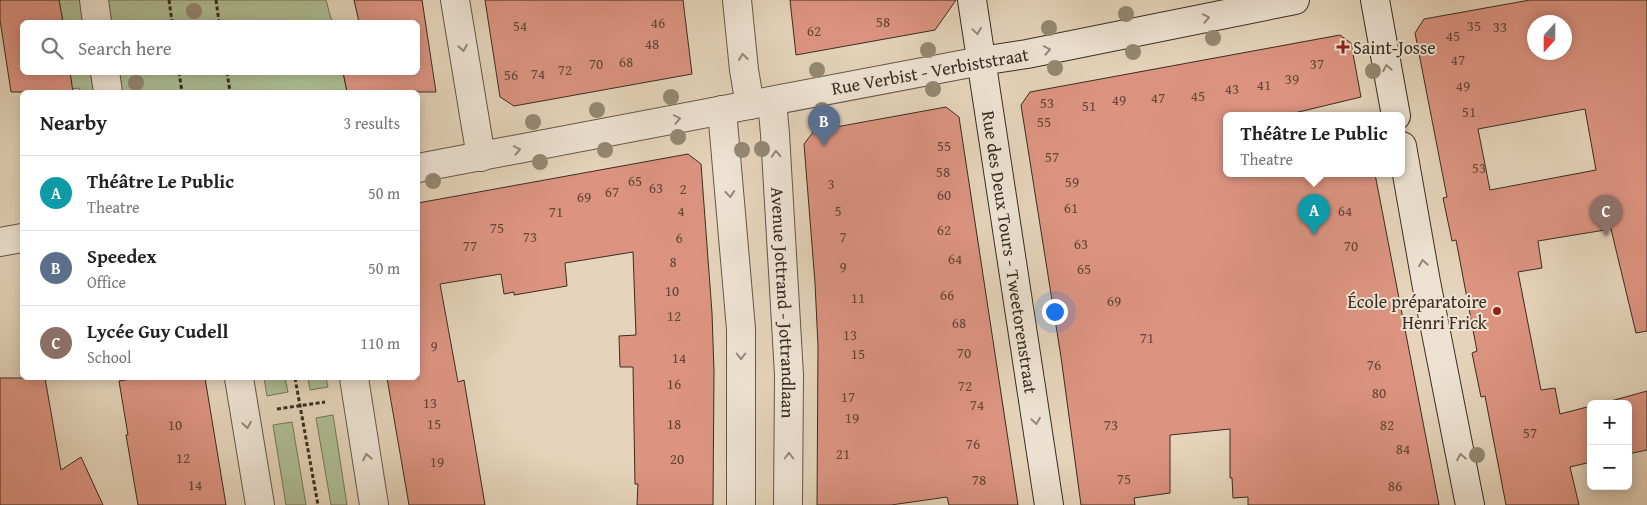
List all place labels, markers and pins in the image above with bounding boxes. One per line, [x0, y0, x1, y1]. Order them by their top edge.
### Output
place label: Saint-Josse [1353, 34, 1436, 61]
marker: Saint-Josse [1337, 41, 1349, 53]
pin: B [808, 105, 840, 146]
pin: A [1298, 194, 1330, 235]
pin: C [1590, 195, 1622, 236]
place label: École préparatoire Henri Frick [1348, 288, 1488, 336]
marker: École préparatoire Henri Frick [1491, 305, 1503, 317]

